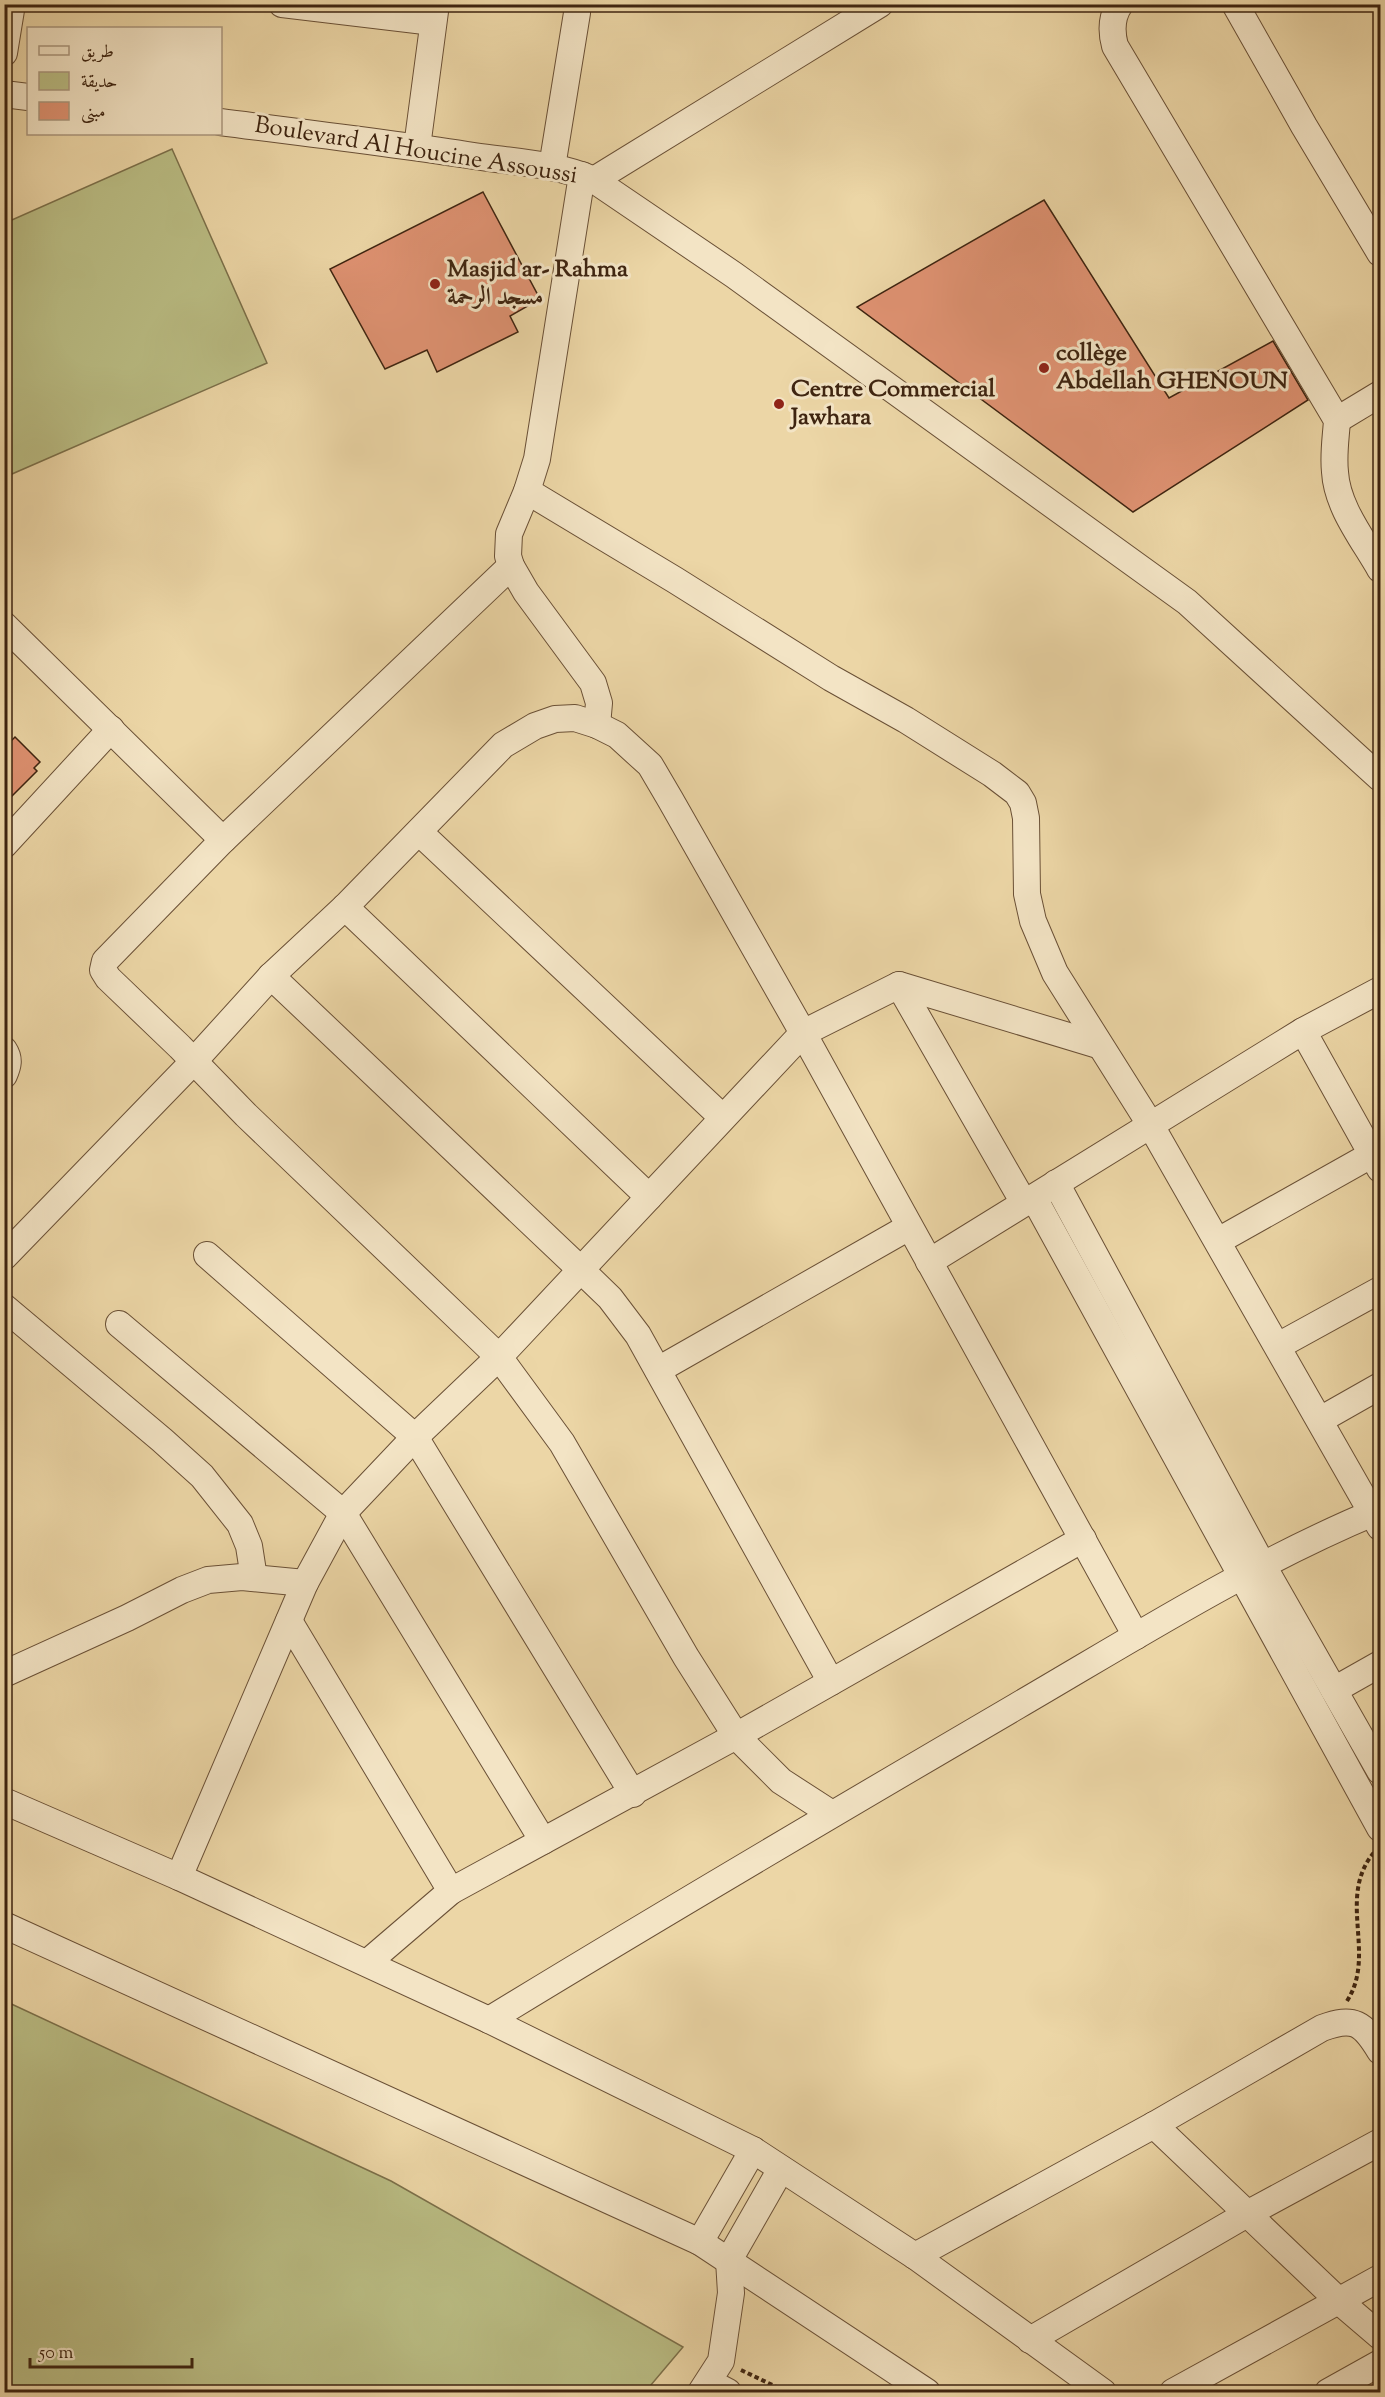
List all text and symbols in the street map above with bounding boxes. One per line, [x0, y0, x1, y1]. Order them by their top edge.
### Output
legend [27, 27, 222, 135]
text: طريق [81, 40, 114, 66]
text: حديقة [81, 70, 117, 96]
text: مبنى [81, 100, 106, 126]
street label: Boulevard Al Houcine Assoussi [252, 109, 580, 193]
place label: Masjid ar- Rahma مسجد الرحمة [447, 253, 629, 315]
marker: Masjid ar- Rahma مسجد الرحمة [428, 277, 442, 291]
place label: collège Abdellah GHENOUN [1056, 337, 1288, 399]
marker: collège Abdellah GHENOUN [1037, 361, 1051, 375]
place label: Centre Commercial Jawhara [789, 373, 995, 435]
marker: Centre Commercial Jawhara [772, 397, 786, 411]
scale bar [30, 2331, 192, 2369]
text: 50 m [38, 2341, 74, 2367]

